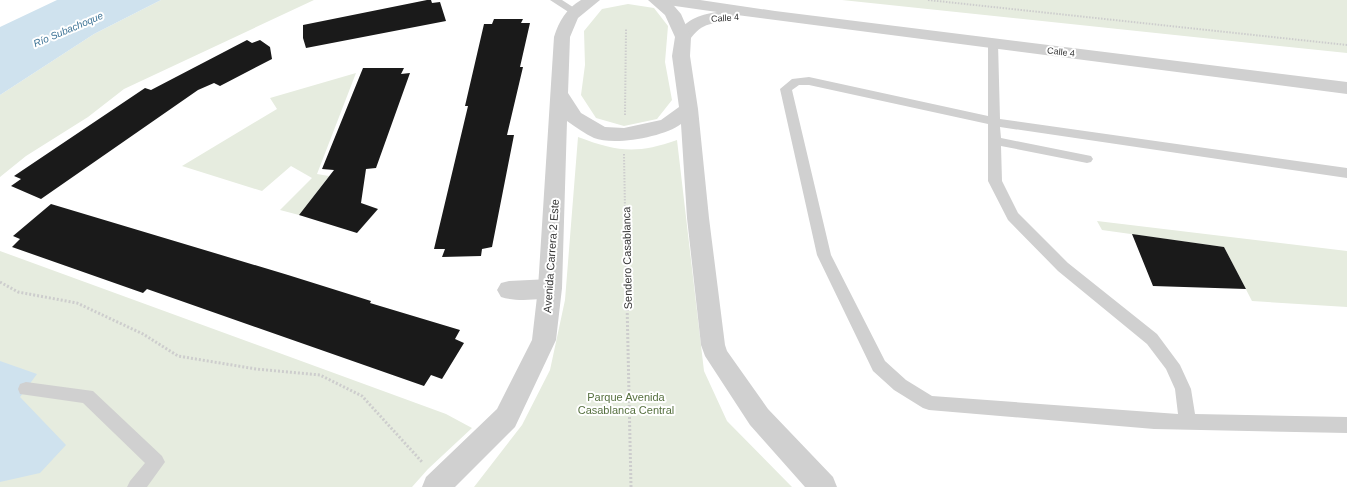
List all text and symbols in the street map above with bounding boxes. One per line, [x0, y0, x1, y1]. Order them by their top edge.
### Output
water label: Río Subachoque [32, 10, 105, 49]
street label: Calle 4 [711, 12, 739, 24]
street label: Calle 4 [1046, 45, 1076, 59]
street label: Avenida Carrera 2 Este [541, 199, 561, 313]
street label: Sendero Casablanca [620, 206, 634, 309]
park label: Parque Avenida Casablanca Central [578, 391, 674, 416]

